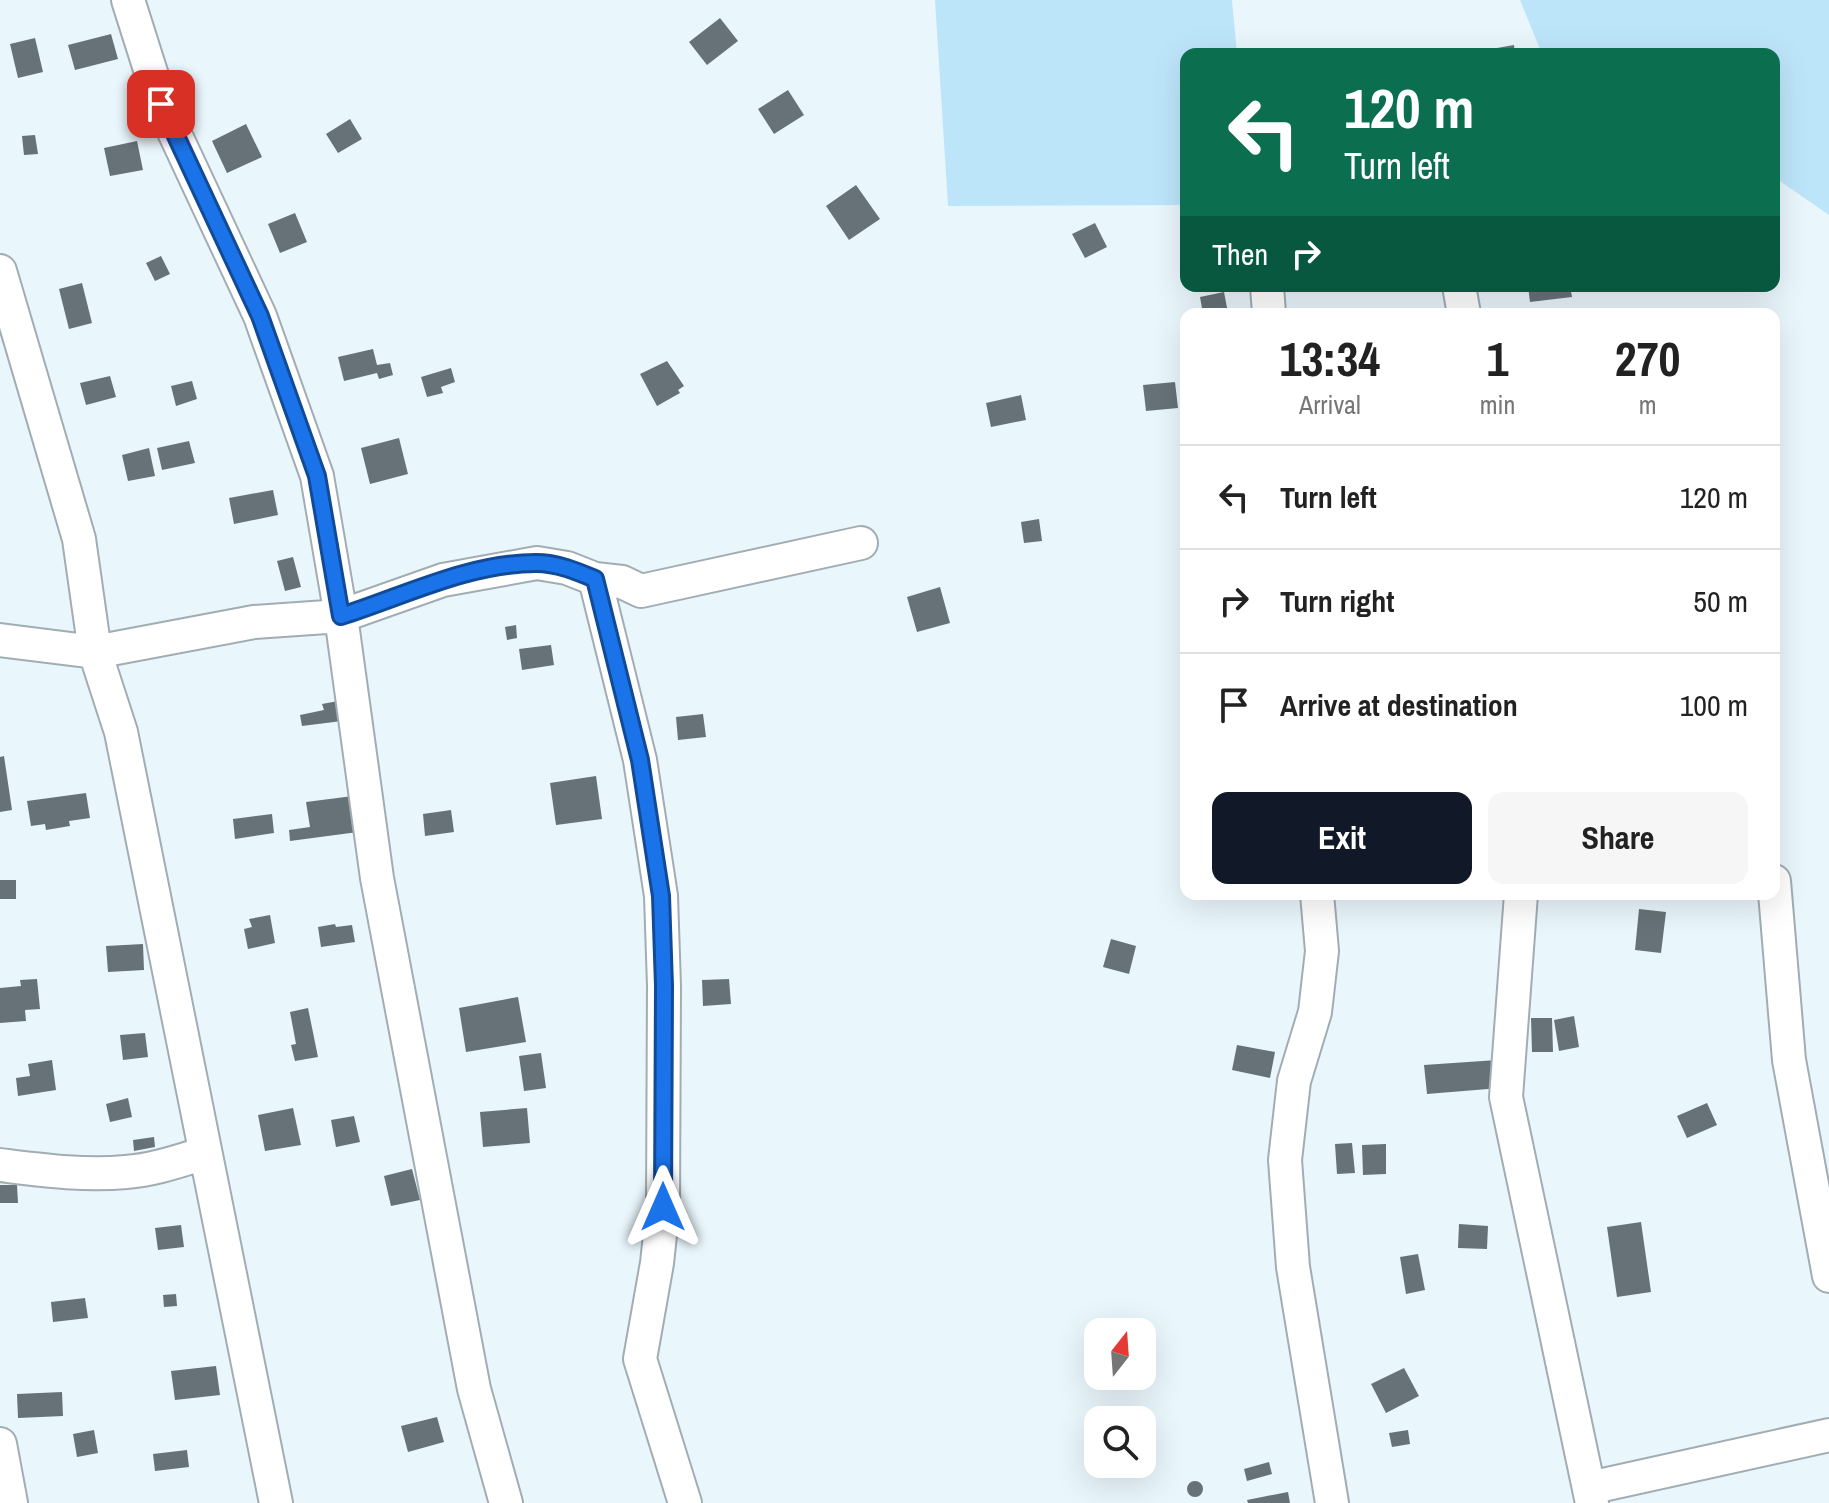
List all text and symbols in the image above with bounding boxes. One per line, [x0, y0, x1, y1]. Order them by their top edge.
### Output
pin [127, 70, 195, 138]
text: 120 m [1344, 70, 1474, 145]
icon: left [1212, 80, 1316, 184]
icon: arrive [139, 82, 183, 126]
text: Turn left [1344, 142, 1450, 190]
icon: right [1284, 232, 1328, 276]
text: Then [1212, 234, 1268, 274]
text: 13:34 [1280, 326, 1380, 391]
text: 1 [1487, 326, 1508, 391]
text: 270 [1615, 326, 1680, 391]
text: Arrival [1299, 387, 1361, 422]
text: min [1480, 387, 1515, 422]
text: m [1639, 387, 1657, 422]
icon: left [1212, 475, 1256, 519]
text: Turn left [1280, 477, 1377, 517]
text: 120 m [1680, 477, 1748, 517]
icon: right [1212, 579, 1256, 623]
text: Turn right [1280, 581, 1394, 621]
text: 50 m [1693, 581, 1748, 621]
icon: arrive [1212, 683, 1256, 727]
text: Arrive at destination [1280, 685, 1518, 725]
text: 100 m [1680, 685, 1748, 725]
button: Exit [1212, 792, 1472, 884]
button: Share [1488, 792, 1748, 884]
position arrow [621, 1165, 705, 1249]
north arrow [1084, 1318, 1156, 1390]
map controls [1084, 1318, 1156, 1478]
button: search [1084, 1406, 1156, 1478]

